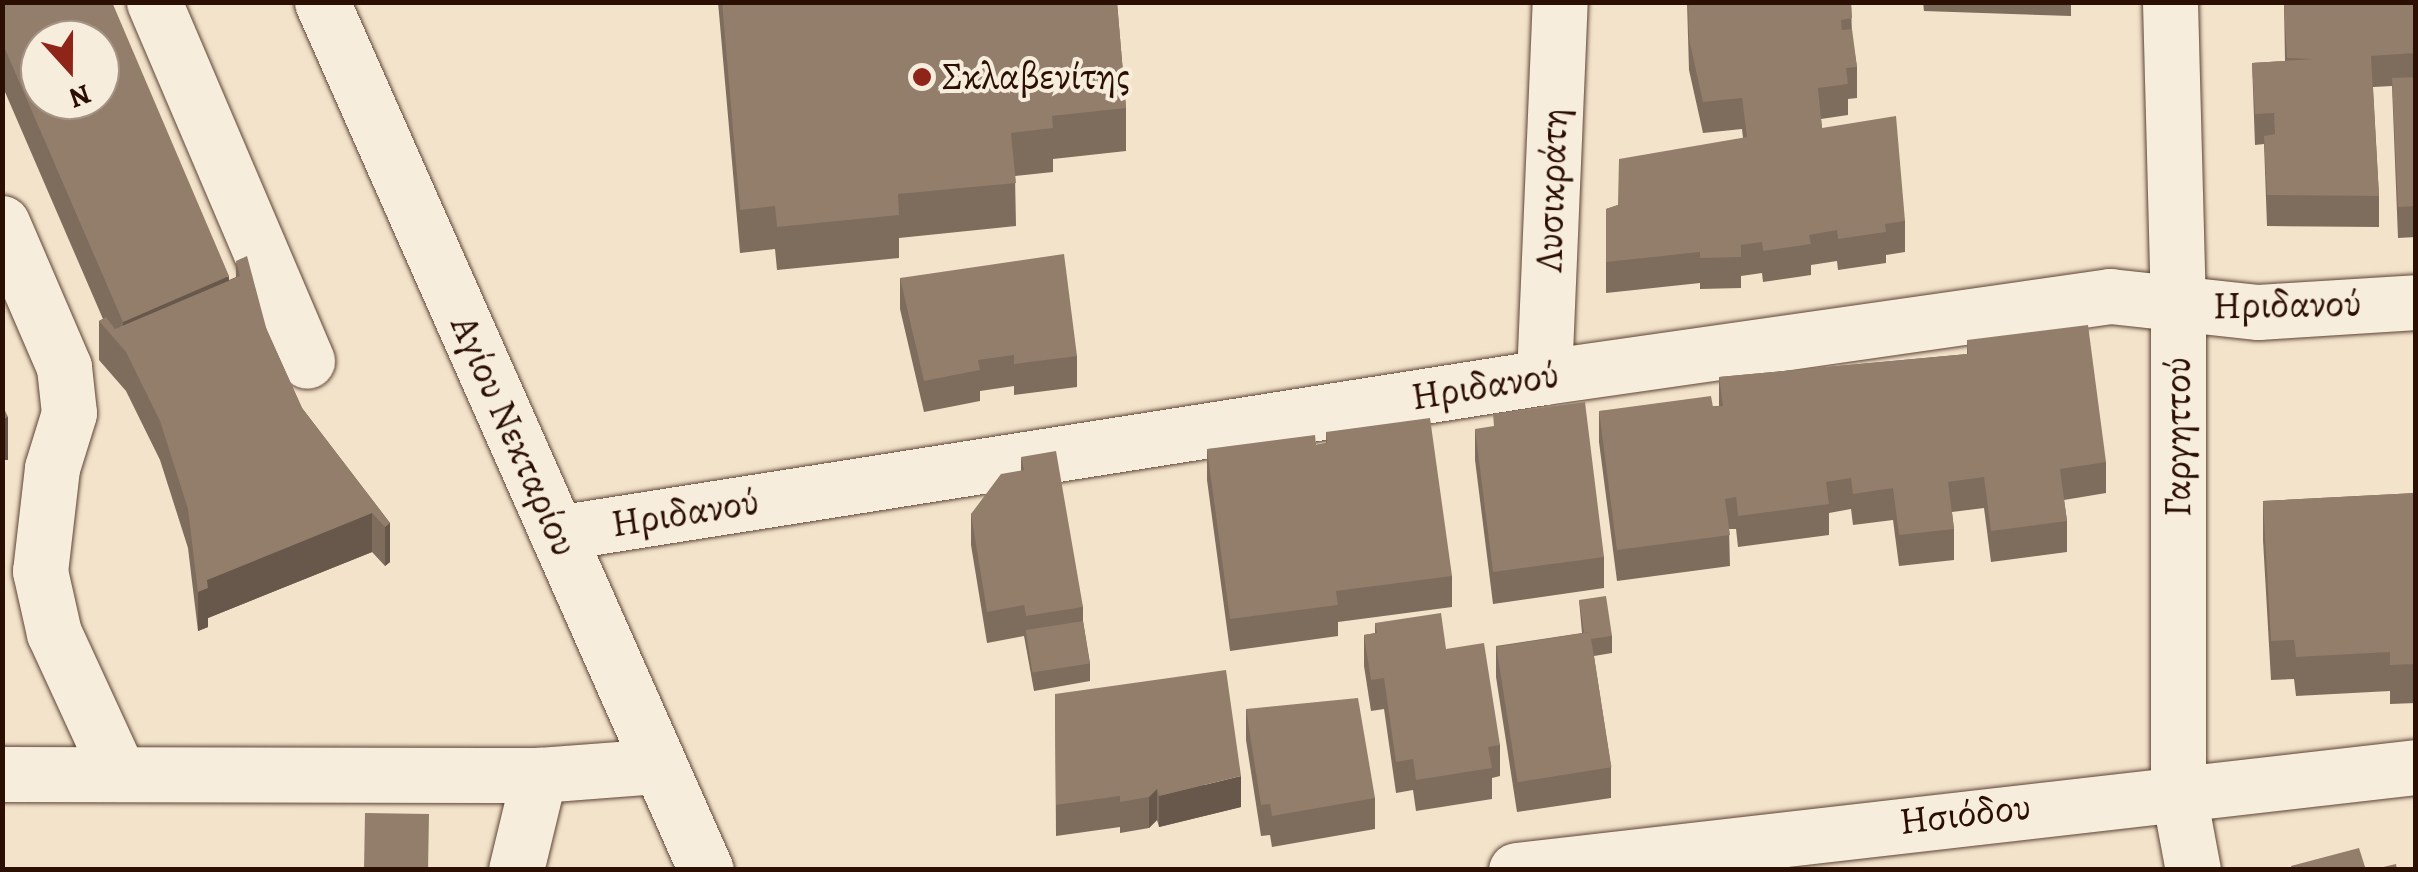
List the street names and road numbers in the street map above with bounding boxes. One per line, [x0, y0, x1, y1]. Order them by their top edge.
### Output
street label: Λυσικράτη [1526, 107, 1578, 273]
street label: Ηριδανού [2212, 281, 2362, 329]
street label: Αγίου Νεκταρίου [441, 309, 587, 563]
street label: Ηριδανού [1408, 352, 1562, 420]
street label: Γαργηττού [2155, 357, 2201, 517]
street label: Ηριδανού [608, 479, 762, 547]
street label: Ησιόδου [1897, 783, 2033, 845]

